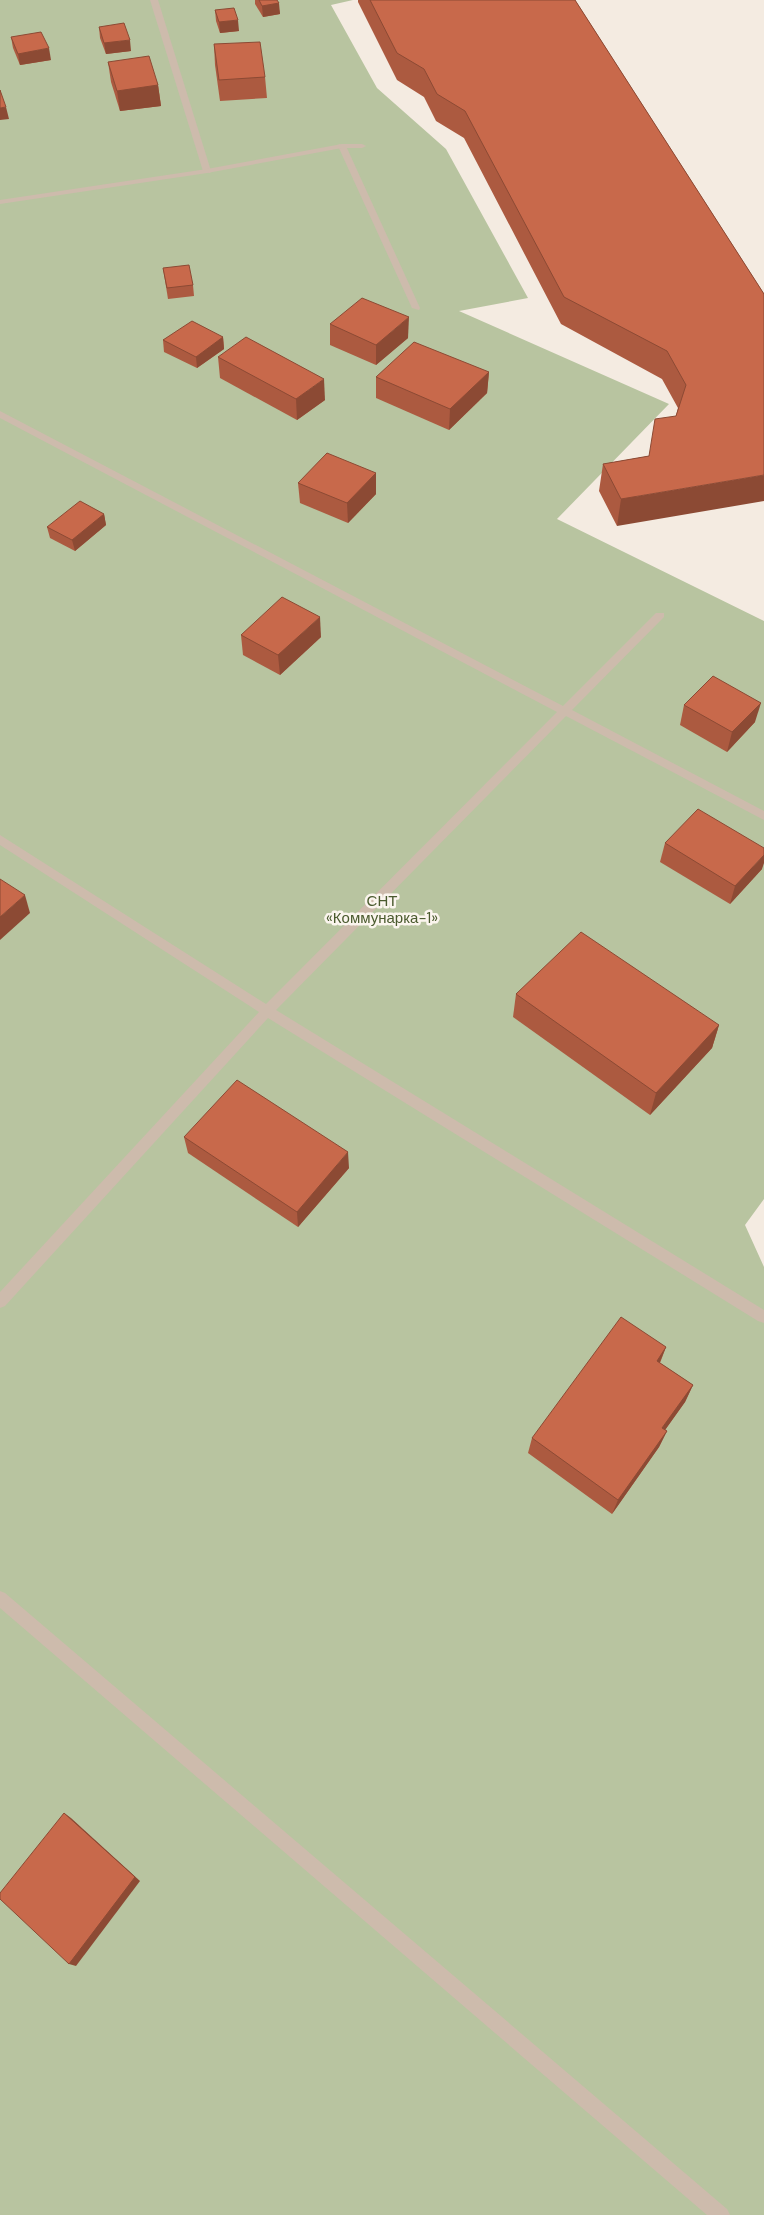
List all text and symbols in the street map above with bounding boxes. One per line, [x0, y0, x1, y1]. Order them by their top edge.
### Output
park label: СНТ «Коммунарка-1» [326, 891, 438, 928]

